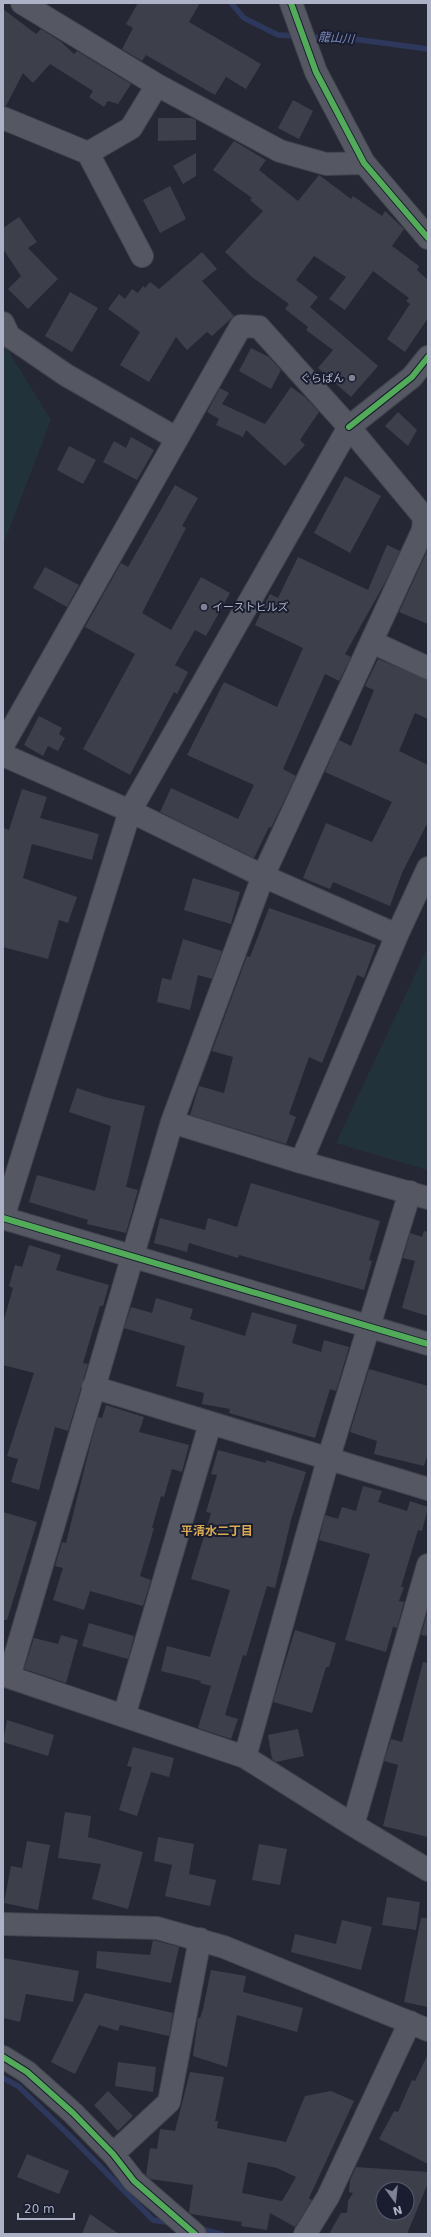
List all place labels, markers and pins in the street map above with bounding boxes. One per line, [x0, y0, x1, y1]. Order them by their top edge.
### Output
place label: ぐらぱん [300, 372, 344, 385]
marker: ぐらぱん [347, 373, 357, 383]
place label: イーストヒルズ [212, 601, 288, 614]
marker: イーストヒルズ [199, 602, 209, 612]

